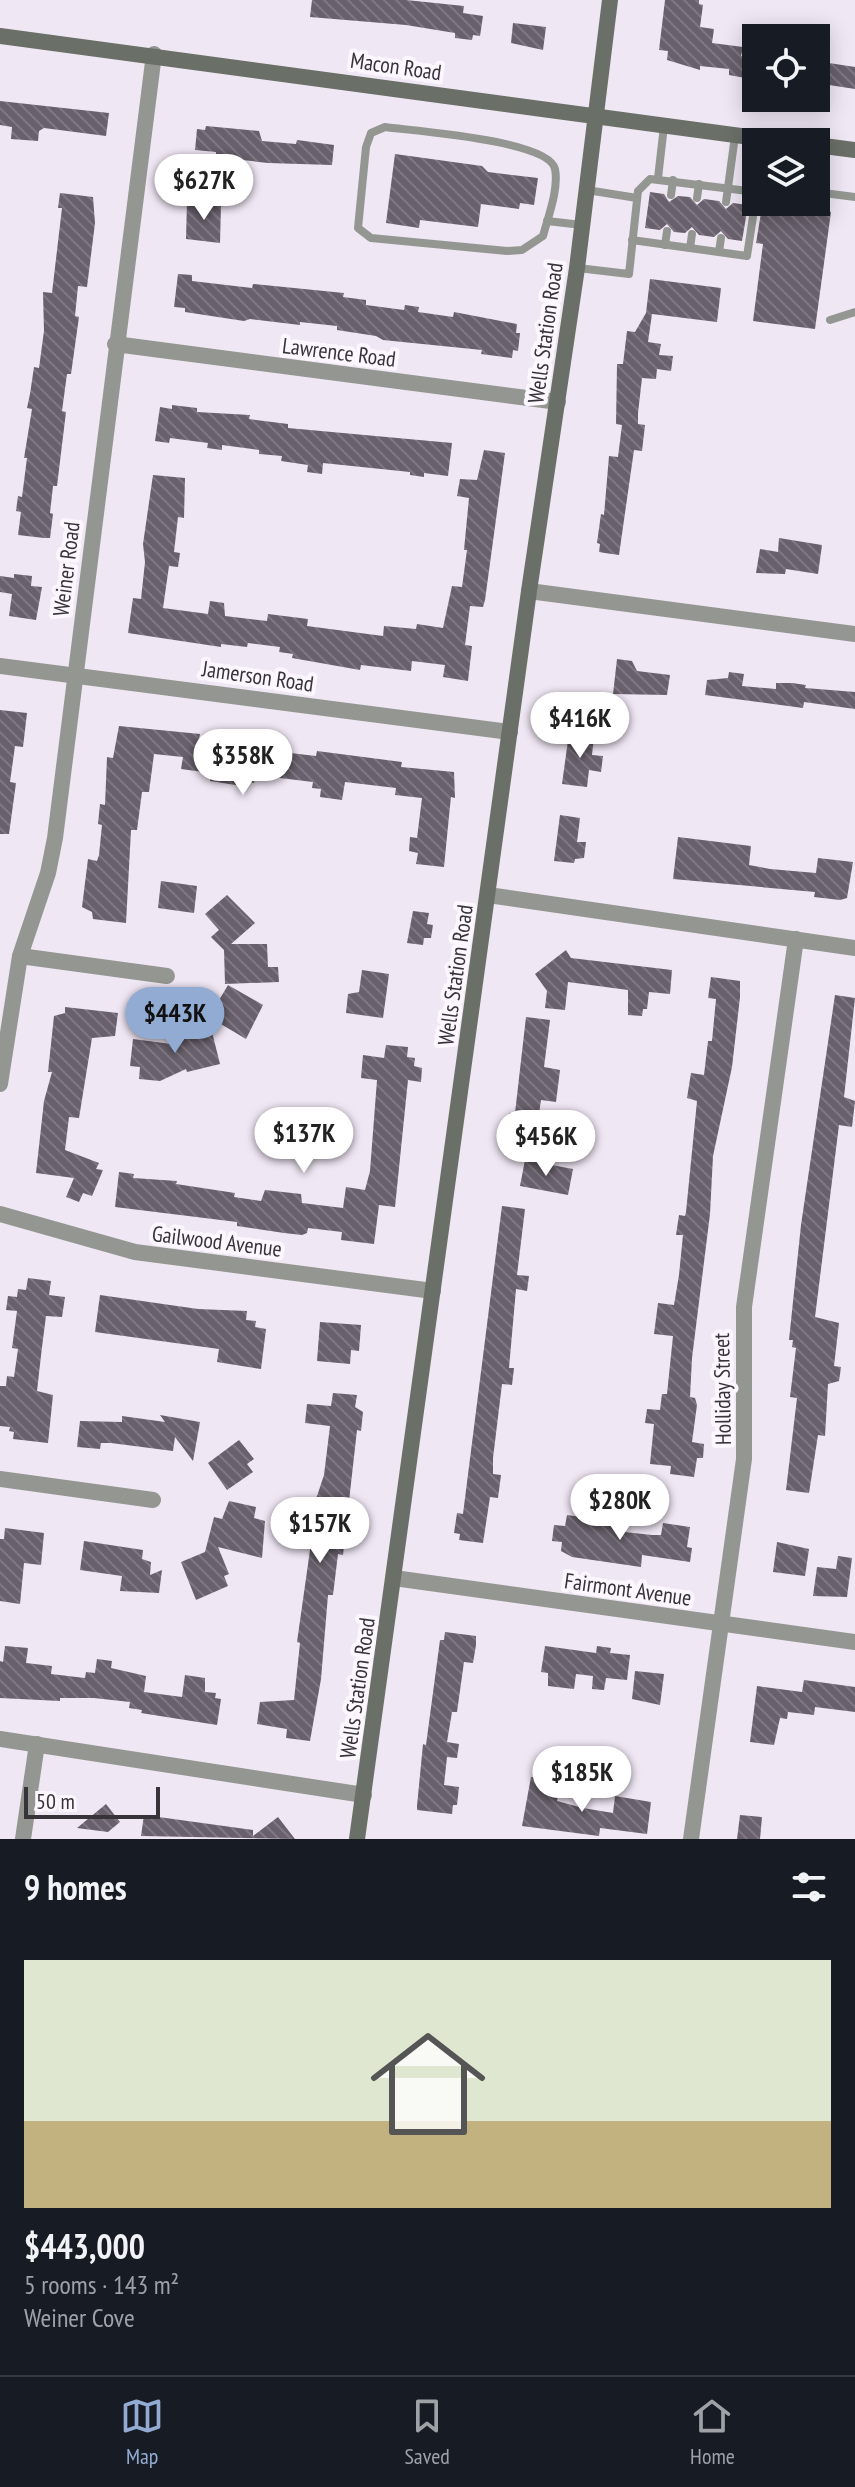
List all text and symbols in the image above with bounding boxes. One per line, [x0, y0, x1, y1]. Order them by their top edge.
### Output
map controls [742, 24, 830, 216]
button: locate [742, 24, 830, 112]
street label: Macon Road [349, 46, 443, 86]
button: layers [742, 128, 830, 216]
pin: $627K [148, 154, 260, 222]
text: $627K [172, 163, 236, 196]
street label: Wells Station Road [521, 261, 569, 405]
street label: Lawrence Road [281, 331, 397, 373]
street label: Weiner Road [46, 520, 86, 618]
street label: Jamerson Road [199, 654, 316, 698]
pin: $416K [524, 692, 636, 760]
text: $416K [548, 701, 612, 734]
pin: $358K [187, 729, 299, 797]
text: $358K [211, 738, 275, 771]
street label: Wells Station Road [431, 903, 479, 1047]
pin: $443K [119, 987, 231, 1055]
text: $443K [143, 996, 207, 1029]
pin: $137K [248, 1107, 360, 1175]
pin: $456K [490, 1110, 602, 1178]
text: $137K [272, 1116, 336, 1149]
text: $456K [514, 1119, 578, 1152]
street label: Gailwood Avenue [150, 1219, 284, 1263]
street label: Holliday Street [707, 1333, 737, 1445]
pin: $280K [564, 1474, 676, 1542]
text: $280K [588, 1483, 652, 1516]
pin: $157K [264, 1497, 376, 1565]
text: $157K [288, 1506, 352, 1539]
street label: Fairmont Avenue [563, 1566, 693, 1612]
street label: Wells Station Road [333, 1616, 381, 1760]
pin: $185K [526, 1746, 638, 1814]
text: $185K [550, 1755, 614, 1788]
scale bar [24, 1783, 160, 1819]
text: 50 m [36, 1787, 75, 1815]
text: 9 homes [24, 1865, 127, 1909]
icon: filters [787, 1865, 831, 1909]
icon: home [356, 2012, 500, 2156]
text: $443,000 [24, 2224, 145, 2268]
text: 5 rooms · 143 m² [24, 2268, 179, 2301]
text: Weiner Cove [24, 2301, 135, 2334]
tab: Map [120, 2394, 164, 2470]
tab: Saved [404, 2394, 450, 2470]
tab: Home [690, 2394, 735, 2470]

